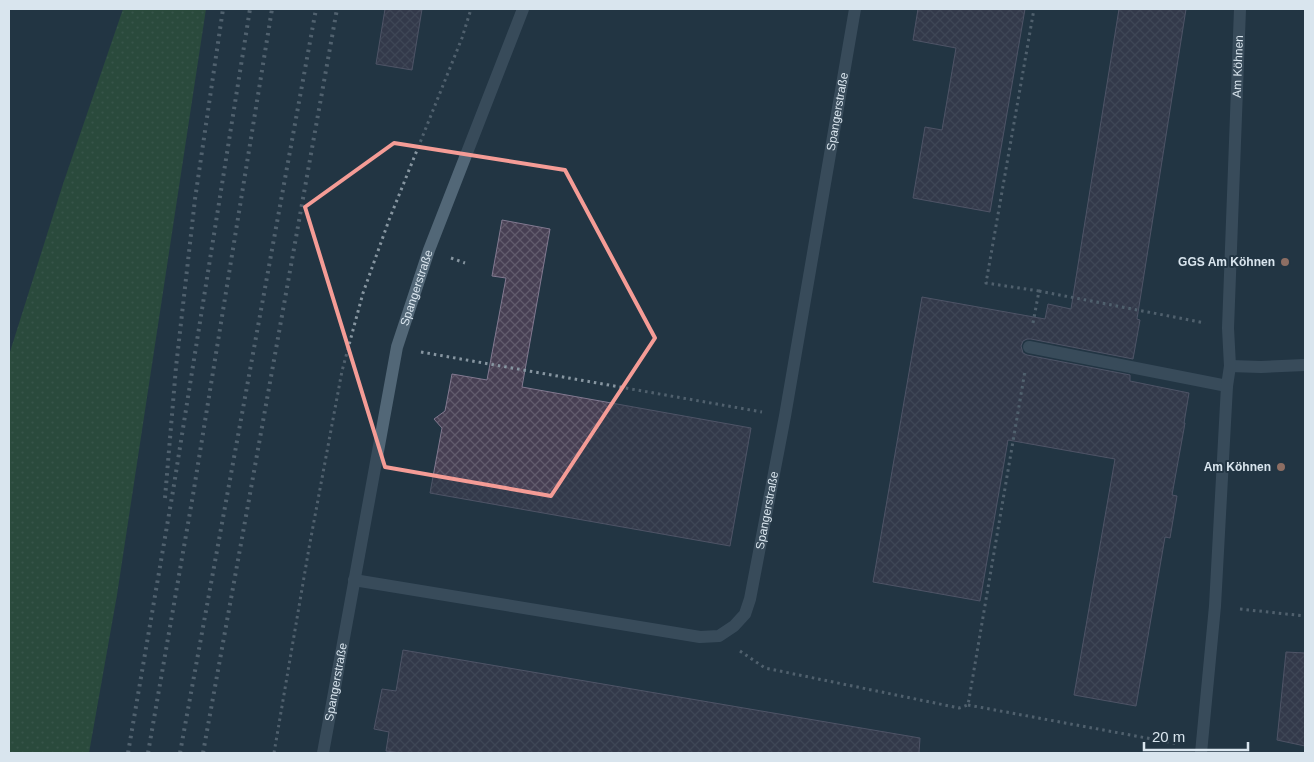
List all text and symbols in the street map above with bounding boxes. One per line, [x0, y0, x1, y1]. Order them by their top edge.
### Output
street label: Am Köhnen [1230, 35, 1246, 98]
street label: Spangerstraße [824, 71, 851, 152]
street label: Spangerstraße [397, 248, 436, 328]
place label: GGS Am Köhnen [1178, 255, 1275, 269]
marker: GGS Am Köhnen [1279, 256, 1291, 268]
place label: Am Köhnen [1204, 460, 1271, 474]
marker: Am Köhnen [1275, 461, 1287, 473]
street label: Spangerstraße [753, 470, 781, 551]
street label: Spangerstraße [322, 641, 350, 723]
scale bar [1144, 720, 1248, 752]
text: 20 m [1152, 728, 1185, 745]

